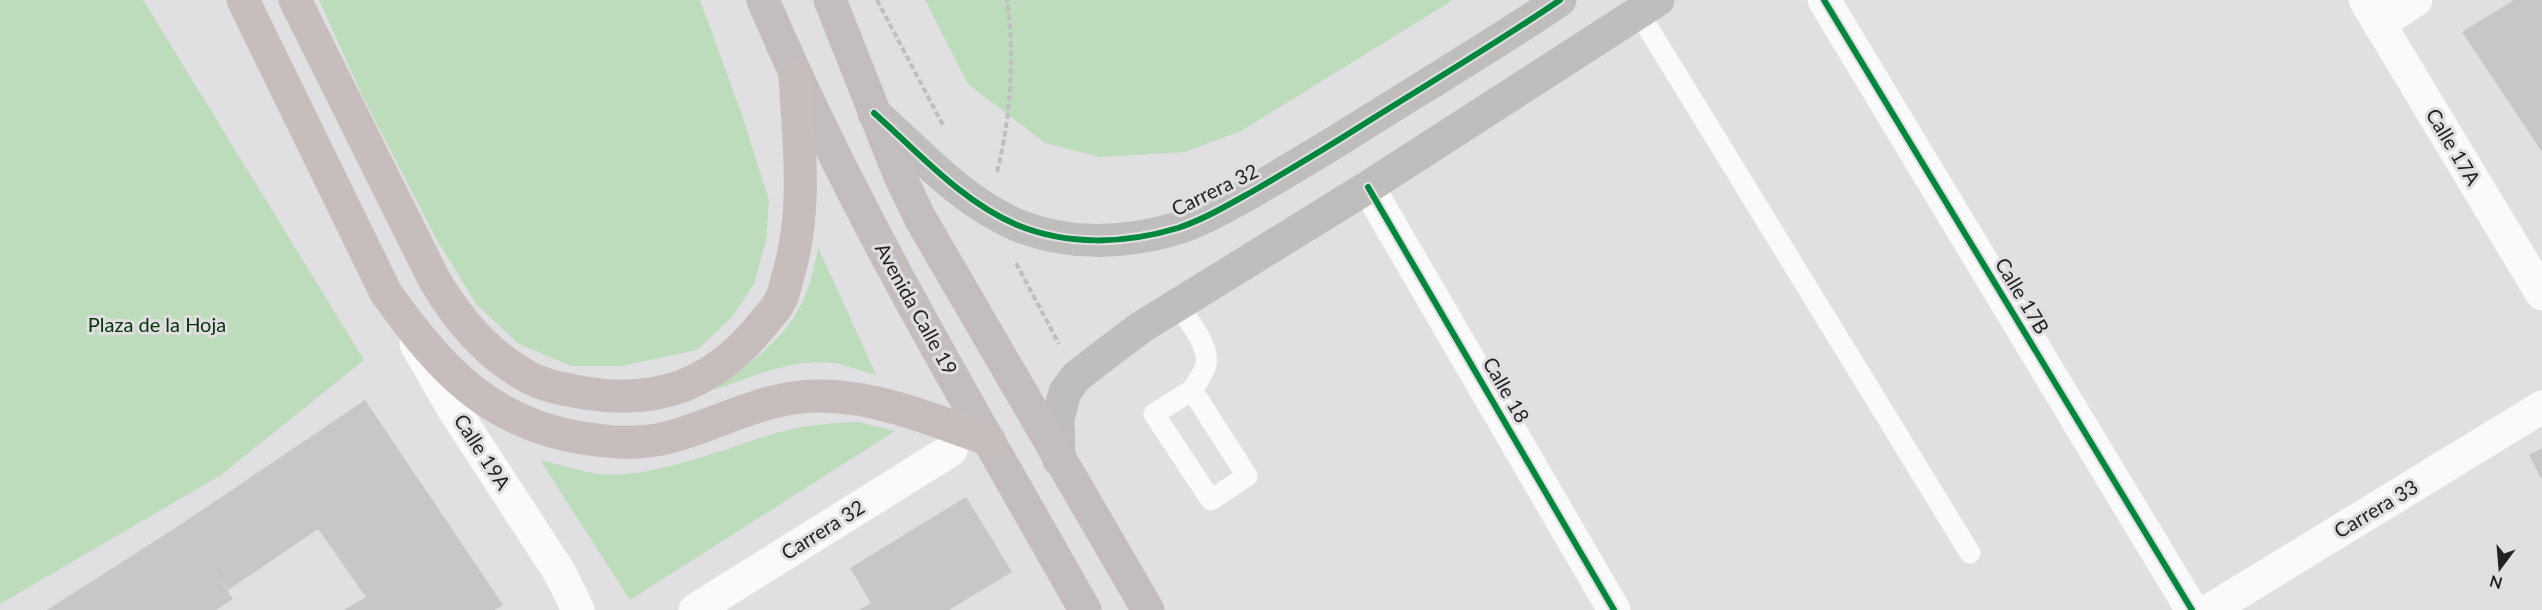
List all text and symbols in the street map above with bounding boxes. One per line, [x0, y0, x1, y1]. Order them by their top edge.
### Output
street label: Calle 17A [2422, 104, 2486, 190]
street label: Carrera 32 [1167, 158, 1262, 220]
street label: Avenida Calle 19 [871, 238, 963, 379]
street label: Calle 17B [1991, 253, 2055, 338]
park label: Plaza de la Hoja [88, 312, 226, 336]
street label: Calle 18 [1479, 352, 1535, 427]
street label: Calle 19A [450, 409, 516, 494]
street label: Carrera 33 [2329, 474, 2422, 542]
street label: Carrera 32 [777, 494, 868, 564]
north arrow [2470, 538, 2530, 598]
text: N [2487, 572, 2504, 594]

